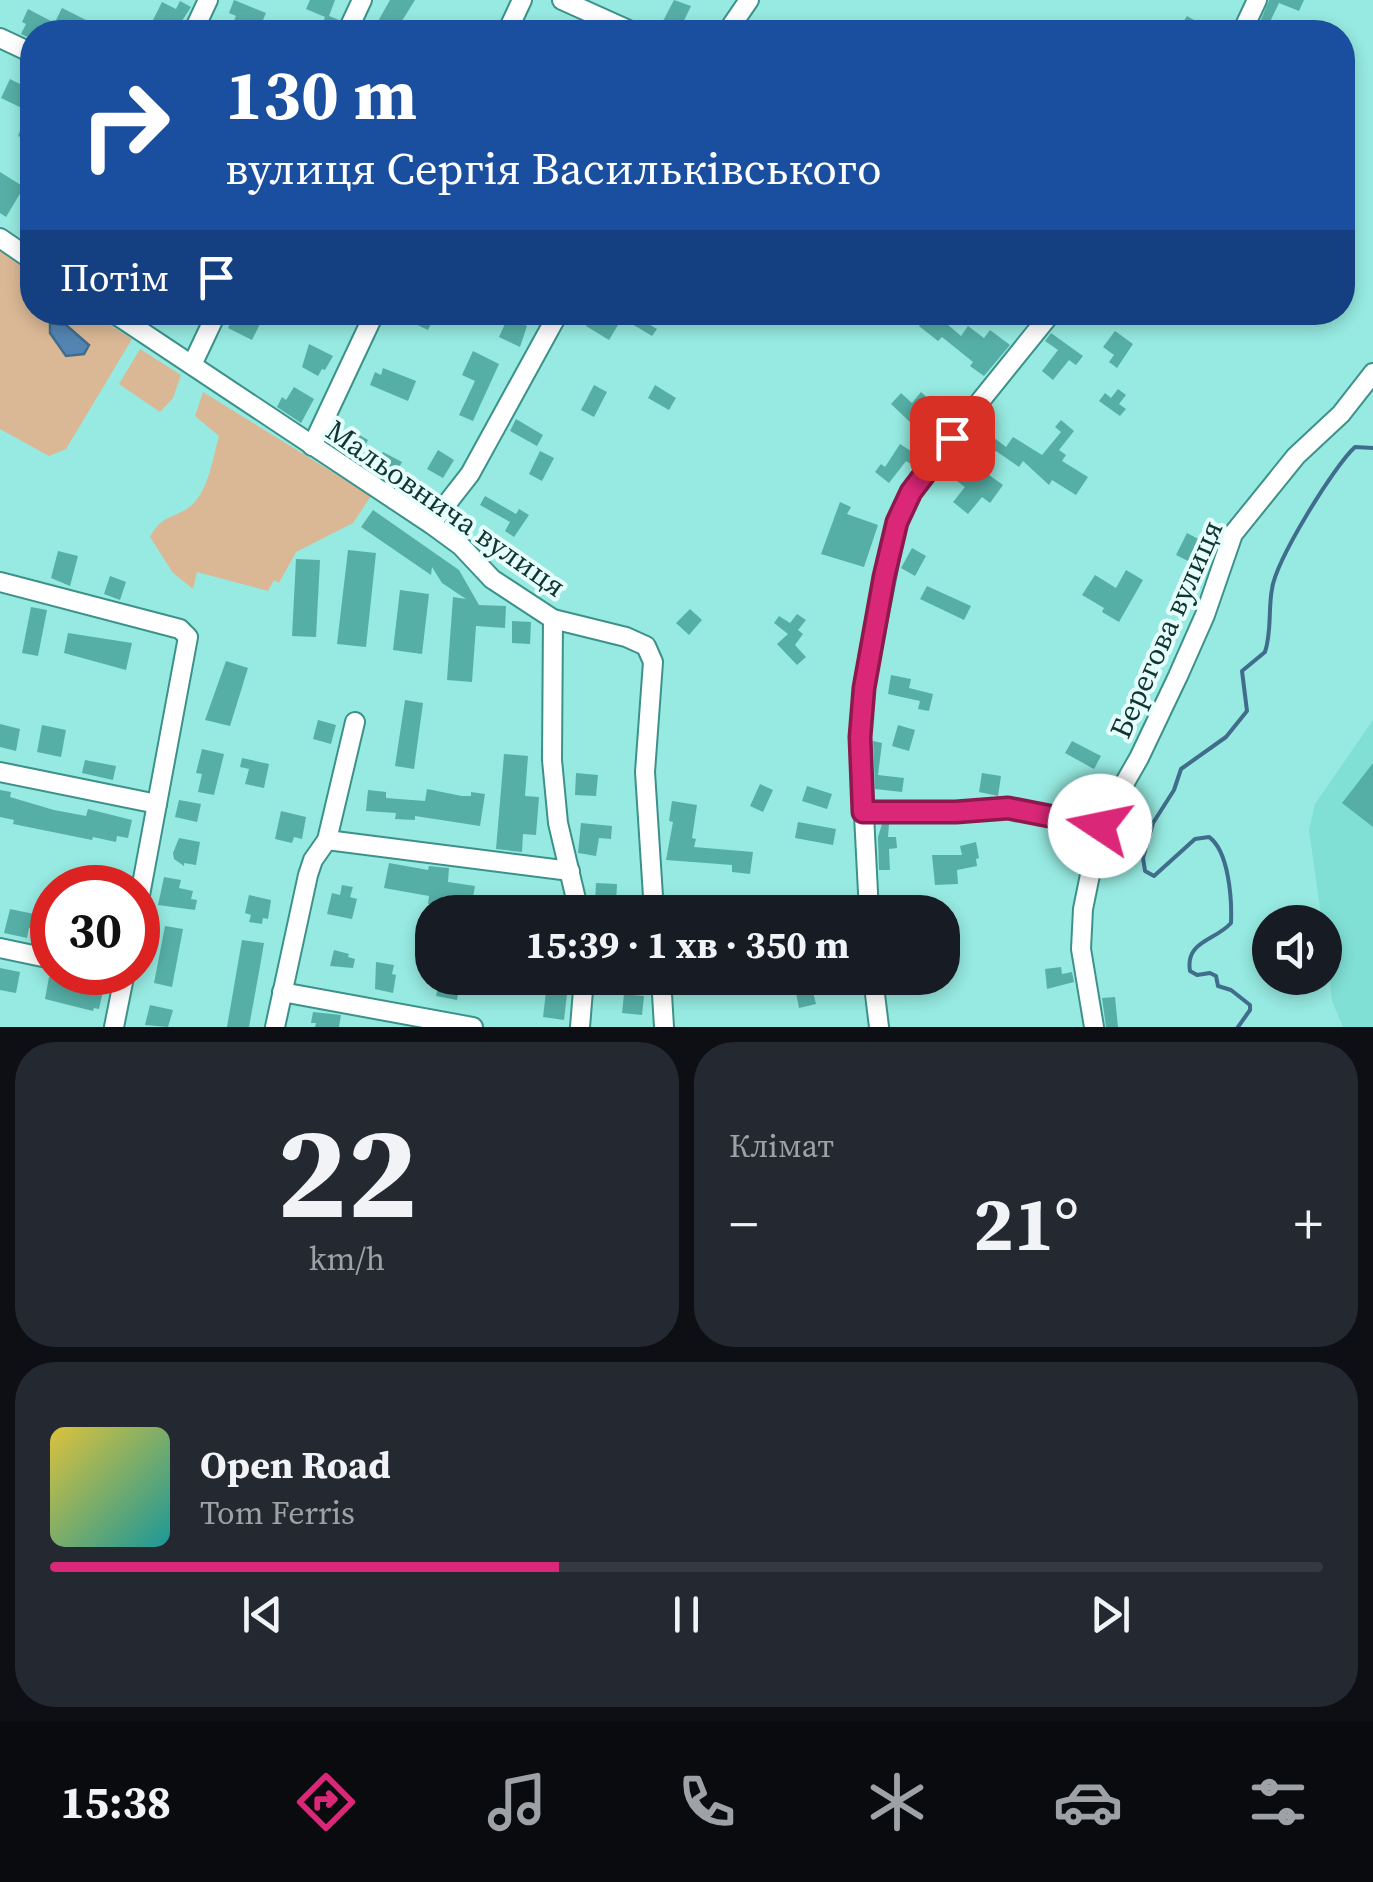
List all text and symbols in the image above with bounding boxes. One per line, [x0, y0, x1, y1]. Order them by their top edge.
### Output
text: 130 m [225, 46, 417, 142]
icon: right [60, 60, 190, 190]
text: вулиця Сергія Васильківського [225, 137, 882, 199]
icon: arrive [189, 250, 244, 305]
text: Потім [60, 252, 169, 304]
pin [910, 396, 995, 481]
street label: Мальовнича вулиця [318, 410, 574, 606]
icon: arrive [925, 411, 980, 466]
street label: Берегова вулиця [1100, 513, 1232, 745]
position arrow [1048, 774, 1152, 878]
speed limit sign: 30 [30, 865, 160, 995]
map controls [1252, 905, 1342, 995]
button: sound [1252, 905, 1342, 995]
text: 15:39 · 1 хв · 350 m [526, 919, 850, 971]
text: 22 [277, 1082, 417, 1261]
text: Клімат [729, 1124, 834, 1168]
text: 21° [973, 1172, 1079, 1275]
text: − [729, 1186, 758, 1261]
text: + [1294, 1186, 1323, 1261]
text: km/h [309, 1237, 385, 1281]
text: Open Road [200, 1439, 391, 1491]
text: Tom Ferris [200, 1491, 355, 1535]
icon: previous [235, 1587, 290, 1642]
icon: pause [659, 1587, 714, 1642]
icon: next [1083, 1587, 1138, 1642]
icon: directions [291, 1767, 361, 1837]
icon: music [482, 1767, 552, 1837]
icon: phone [672, 1767, 742, 1837]
icon: climate [862, 1767, 932, 1837]
icon: car [1053, 1767, 1123, 1837]
icon: filters [1243, 1767, 1313, 1837]
text: 15:38 [60, 1771, 171, 1833]

